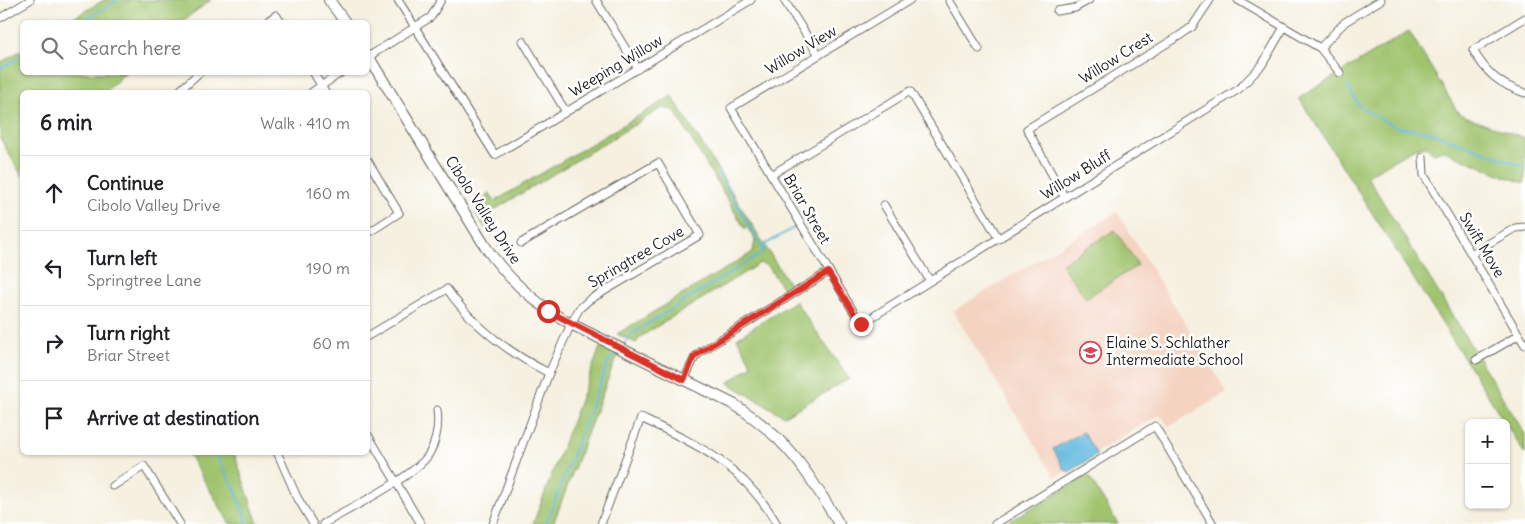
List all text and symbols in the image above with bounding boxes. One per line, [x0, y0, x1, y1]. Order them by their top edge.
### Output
search box [20, 20, 370, 75]
street label: Willow View [762, 21, 840, 78]
street label: Willow Crest [1076, 28, 1156, 88]
street label: Weeping Willow [566, 30, 666, 101]
icon: search [38, 34, 66, 62]
text: Search here [78, 36, 181, 60]
text: 6 min [40, 109, 92, 136]
text: Walk · 410 m [260, 113, 350, 133]
street label: Willow Bluff [1037, 145, 1115, 204]
street label: Cibolo Valley Drive [441, 152, 525, 267]
street label: Briar Street [780, 170, 835, 247]
text: Continue [87, 171, 164, 195]
icon: ahead [40, 179, 68, 207]
text: 160 m [306, 183, 350, 203]
text: Cibolo Valley Drive [87, 195, 220, 215]
street label: Swift Move [1456, 209, 1509, 281]
street label: Springtree Cove [584, 221, 687, 292]
text: Turn left [87, 246, 157, 270]
icon: left [40, 254, 68, 282]
text: 190 m [306, 258, 350, 278]
text: Springtree Lane [87, 270, 201, 290]
route start [537, 300, 560, 323]
route end [850, 313, 873, 336]
text: Turn right [87, 321, 170, 345]
icon: right [40, 329, 68, 357]
text: 60 m [312, 333, 350, 353]
place label: Elaine S. Schlather Intermediate School [1106, 333, 1243, 369]
school or university icon: Elaine S. Schlather Intermediate School [1078, 340, 1102, 364]
text: Briar Street [87, 345, 170, 365]
icon: arrive [40, 404, 68, 432]
text: Arrive at destination [87, 406, 260, 430]
map controls [1465, 419, 1510, 509]
button: + [1465, 419, 1510, 464]
button: − [1465, 464, 1510, 509]

